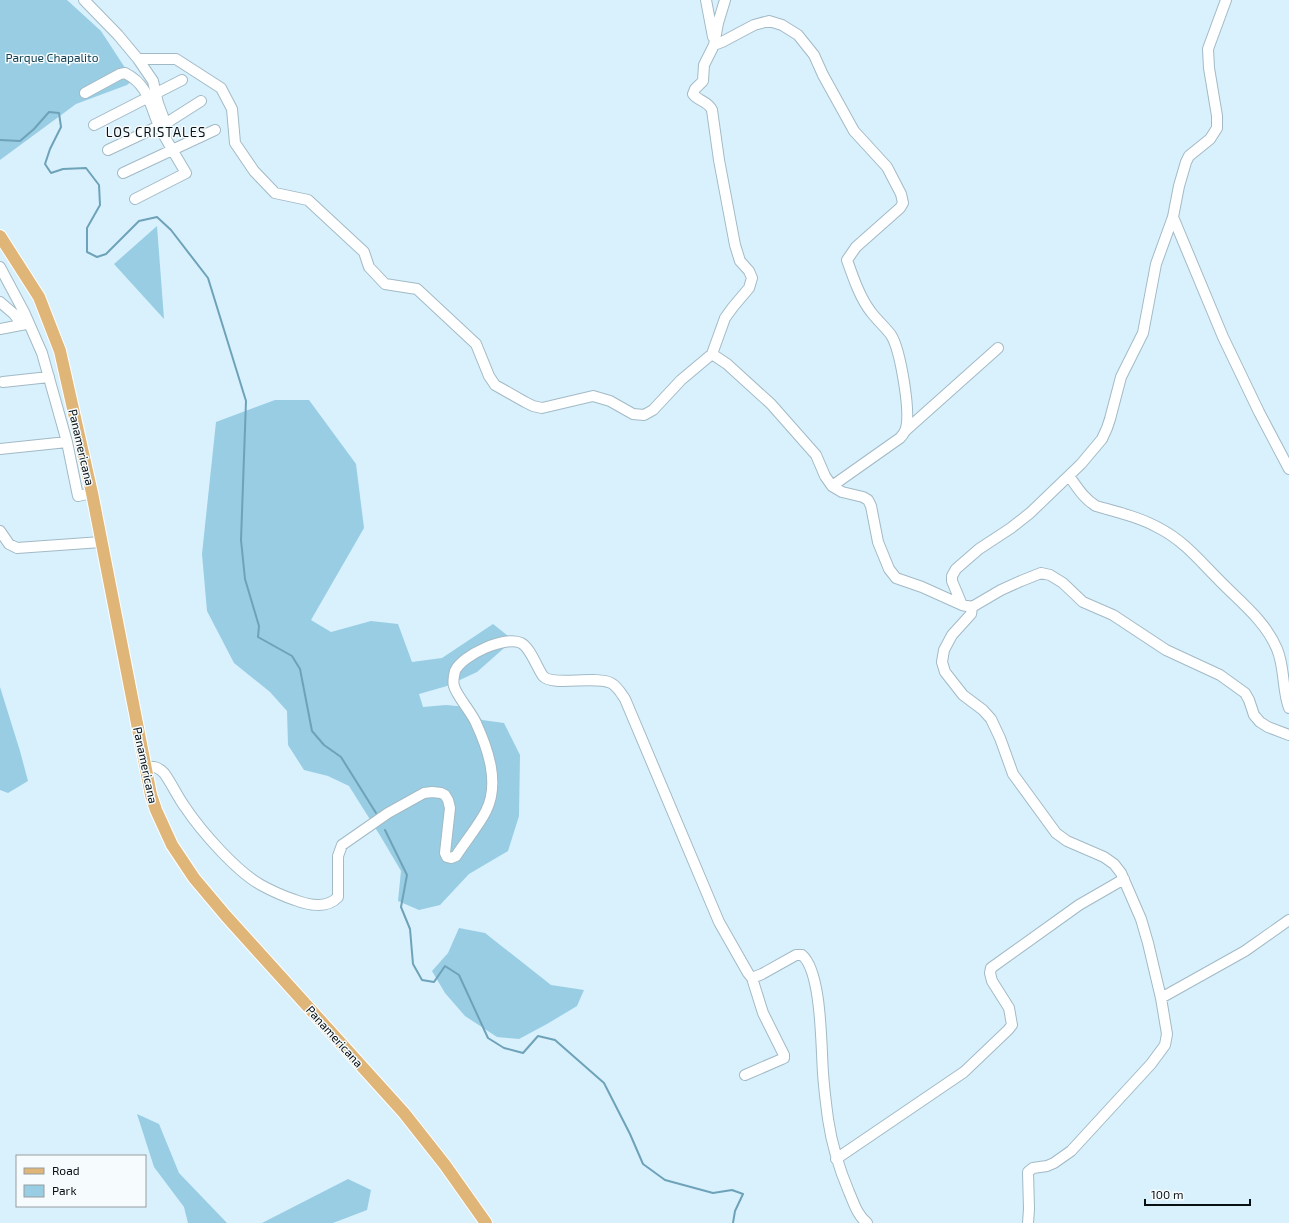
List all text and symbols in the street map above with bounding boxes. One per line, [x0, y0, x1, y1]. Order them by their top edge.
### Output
park label: Parque Chapalito [6, 50, 99, 64]
district label: LOS CRISTALES [106, 124, 206, 140]
street label: Panamericana [66, 407, 98, 487]
street label: Panamericana [131, 725, 161, 805]
street label: Panamericana [304, 1002, 366, 1070]
legend [16, 1155, 146, 1207]
text: Road [52, 1163, 80, 1177]
scale bar [1145, 1181, 1250, 1207]
text: Park [52, 1183, 77, 1197]
text: 100 m [1151, 1187, 1183, 1201]

